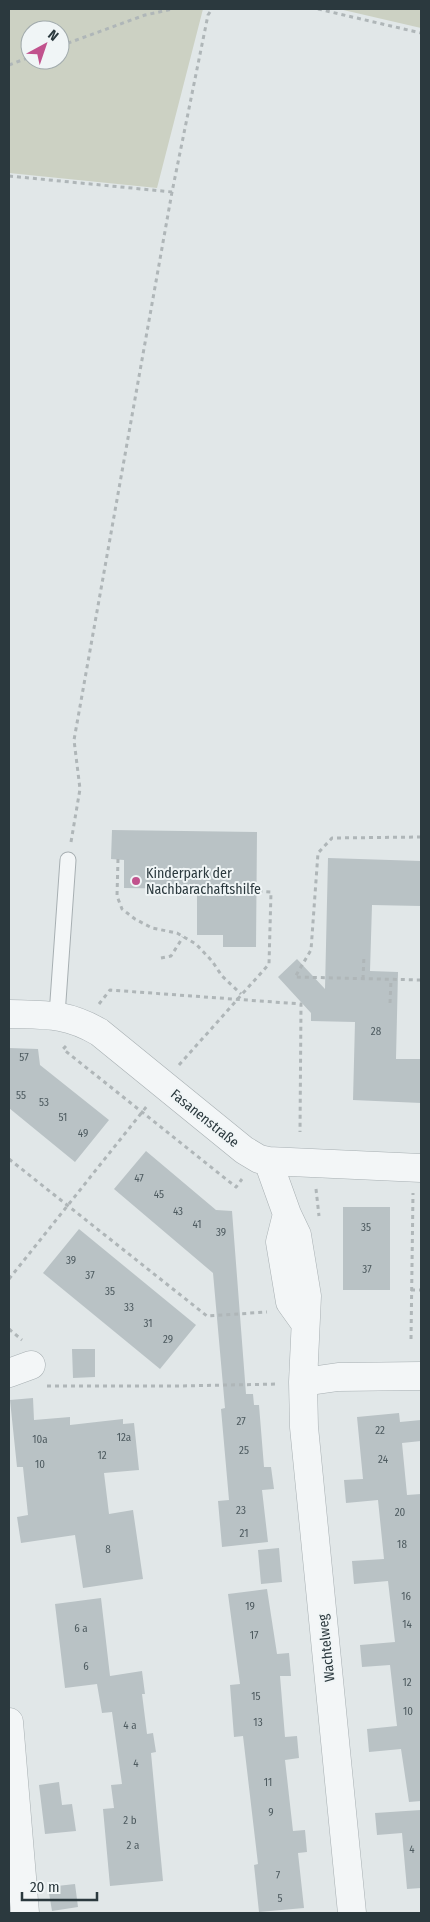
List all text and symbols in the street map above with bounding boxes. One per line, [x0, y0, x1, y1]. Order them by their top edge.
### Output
north arrow [20, 20, 70, 70]
text: N [44, 26, 62, 45]
place label: Kinderpark der Nachbarachaftshilfe [146, 865, 261, 898]
marker: Kinderpark der Nachbarachaftshilfe [130, 875, 142, 887]
house number: 28 [371, 1025, 382, 1038]
house number: 57 [19, 1051, 29, 1064]
street label: Fasanenstraße [167, 1086, 242, 1151]
house number: 55 [16, 1089, 26, 1102]
house number: 53 [39, 1096, 49, 1109]
house number: 51 [59, 1111, 67, 1124]
house number: 49 [78, 1127, 88, 1140]
house number: 47 [134, 1172, 144, 1185]
house number: 45 [154, 1188, 164, 1201]
house number: 43 [173, 1205, 183, 1218]
house number: 41 [192, 1218, 202, 1231]
house number: 35 [361, 1221, 371, 1234]
house number: 39 [216, 1226, 226, 1239]
house number: 39 [66, 1254, 76, 1267]
house number: 37 [362, 1263, 372, 1276]
house number: 37 [85, 1269, 95, 1282]
house number: 35 [105, 1285, 115, 1298]
house number: 33 [124, 1301, 134, 1314]
house number: 31 [144, 1317, 153, 1330]
house number: 29 [163, 1333, 173, 1346]
house number: 27 [236, 1415, 246, 1428]
house number: 22 [375, 1424, 385, 1437]
house number: 12a [117, 1431, 131, 1444]
house number: 10a [32, 1433, 48, 1446]
house number: 25 [239, 1444, 249, 1457]
house number: 12 [97, 1449, 107, 1462]
house number: 24 [378, 1453, 389, 1466]
house number: 10 [35, 1458, 45, 1471]
house number: 23 [236, 1504, 246, 1517]
house number: 20 [395, 1506, 406, 1519]
house number: 21 [240, 1527, 248, 1540]
house number: 18 [397, 1538, 407, 1551]
house number: 8 [105, 1543, 111, 1556]
house number: 16 [401, 1590, 411, 1603]
house number: 19 [245, 1600, 255, 1613]
street label: Wachtelweg [314, 1613, 339, 1683]
house number: 14 [402, 1618, 412, 1631]
house number: 6 a [74, 1622, 88, 1635]
house number: 17 [250, 1629, 259, 1642]
house number: 6 [83, 1660, 89, 1673]
house number: 12 [402, 1676, 412, 1689]
house number: 15 [251, 1690, 261, 1703]
house number: 10 [403, 1705, 413, 1718]
house number: 13 [253, 1716, 263, 1729]
house number: 4 a [123, 1719, 137, 1732]
house number: 4 [133, 1757, 139, 1770]
house number: 11 [264, 1776, 272, 1789]
house number: 9 [268, 1806, 274, 1819]
house number: 2 b [123, 1814, 137, 1827]
house number: 2 a [127, 1839, 139, 1852]
house number: 4 [409, 1843, 415, 1856]
house number: 7 [276, 1869, 281, 1882]
scale bar [22, 1870, 98, 1902]
text: 20 m [30, 1878, 60, 1896]
house number: 5 [277, 1892, 283, 1905]

